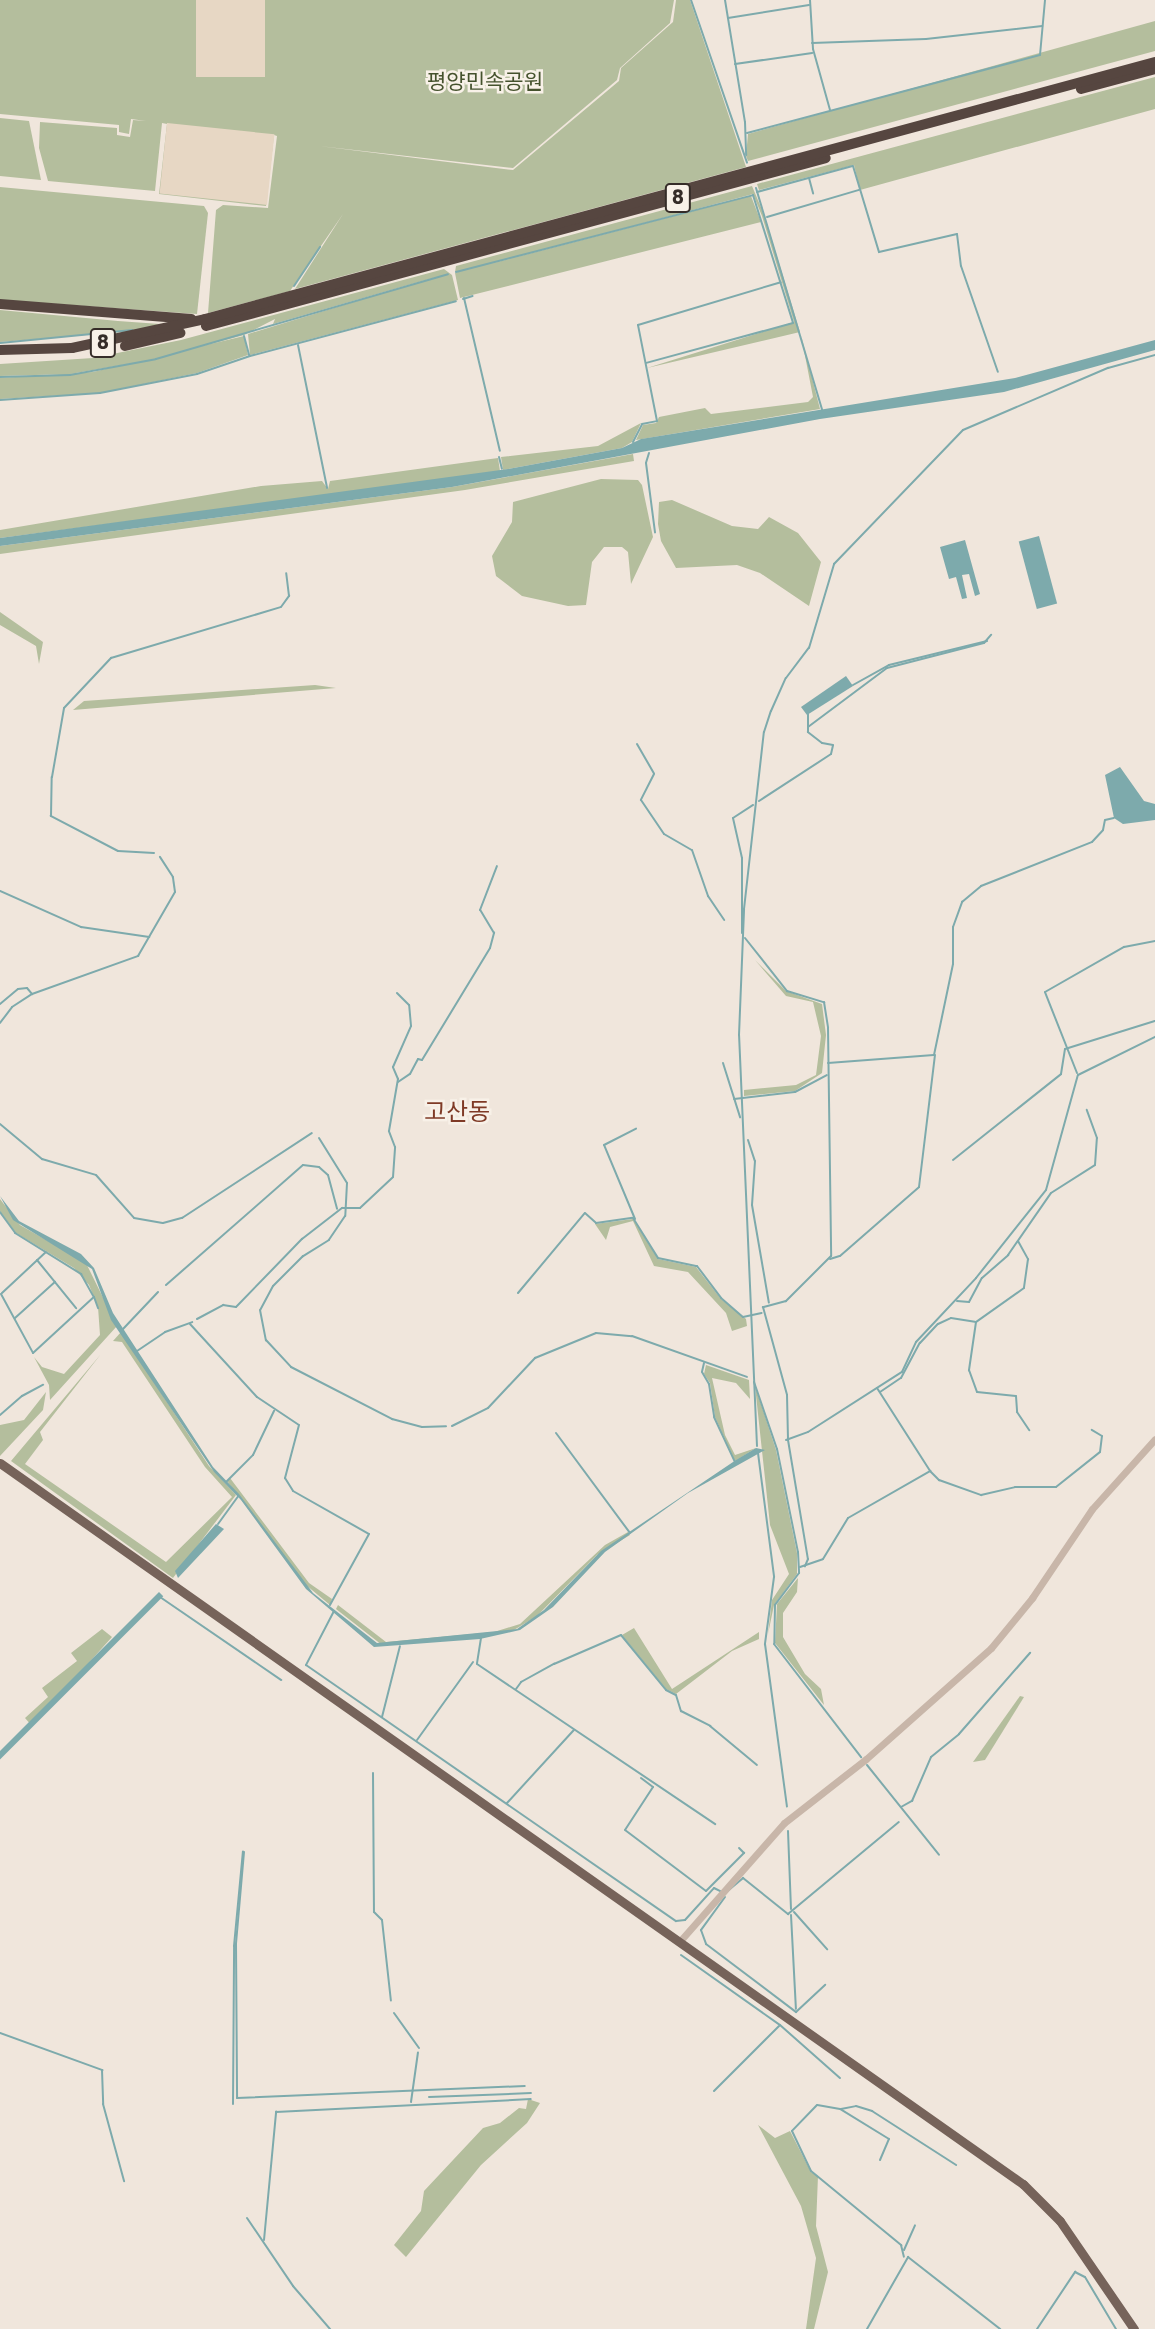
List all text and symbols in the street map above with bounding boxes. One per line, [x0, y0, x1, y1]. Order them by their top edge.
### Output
park label: 평양민속공원 [427, 69, 543, 95]
road number: 8 [664, 182, 692, 214]
road number: 8 [89, 328, 117, 358]
district label: 고산동 [424, 1098, 490, 1126]

